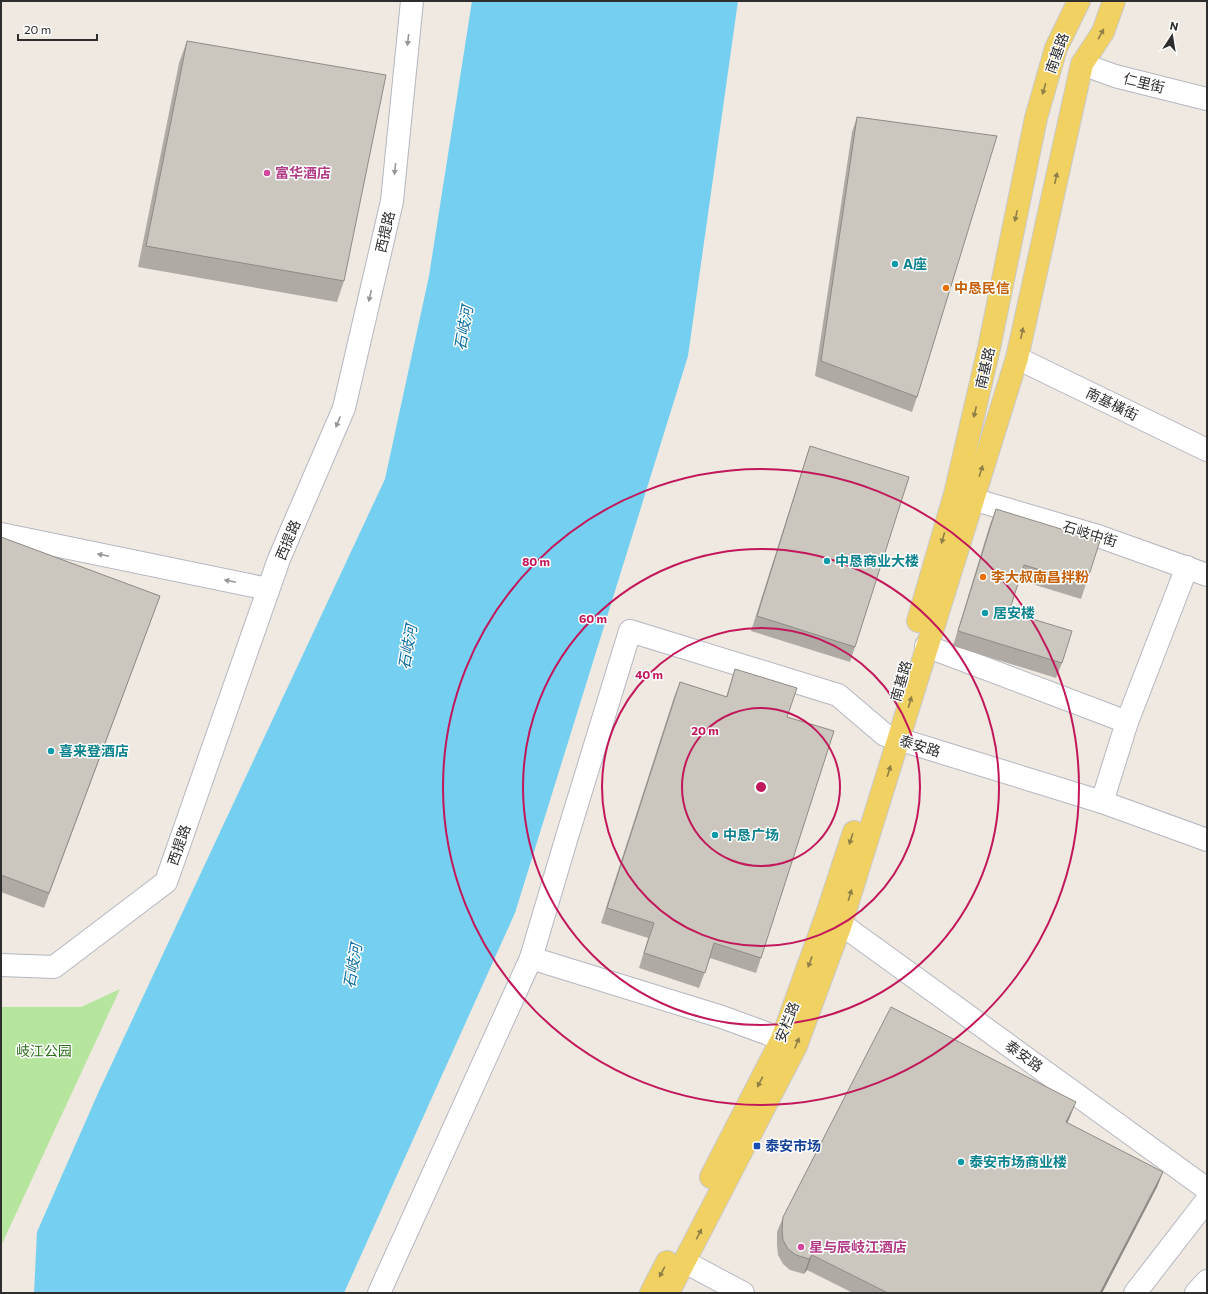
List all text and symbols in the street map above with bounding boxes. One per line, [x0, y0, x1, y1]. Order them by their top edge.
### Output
scale bar [18, 16, 97, 42]
north arrow [1152, 16, 1192, 56]
text: N [1169, 19, 1180, 33]
text: 20 m [24, 22, 51, 36]
one-way arrow [1097, 28, 1104, 40]
street label: 南基路 [1041, 30, 1072, 75]
one-way arrow [405, 34, 411, 46]
street label: 仁里街 [1122, 69, 1167, 96]
one-way arrow [1041, 83, 1047, 96]
one-way arrow [392, 163, 399, 175]
place label: 富华酒店 [275, 164, 331, 181]
marker: 富华酒店 [262, 168, 272, 178]
one-way arrow [1054, 172, 1060, 185]
street label: 西提路 [372, 210, 398, 254]
one-way arrow [1013, 210, 1019, 222]
place label: A座 [903, 255, 927, 272]
marker: A座 [890, 259, 900, 269]
place label: 中恳民信 [954, 279, 1010, 296]
marker: 中恳民信 [941, 283, 951, 293]
one-way arrow [367, 291, 373, 303]
water label: 石岐河 [450, 301, 476, 352]
one-way arrow [1020, 327, 1026, 339]
street label: 南基路 [972, 346, 998, 390]
street label: 南基橫街 [1083, 384, 1141, 423]
one-way arrow [971, 406, 977, 418]
one-way arrow [334, 417, 340, 429]
one-way arrow [978, 464, 984, 476]
street label: 西提路 [272, 517, 304, 562]
street label: 石岐中街 [1061, 517, 1119, 550]
one-way arrow [940, 532, 946, 544]
one-way arrow [97, 551, 109, 557]
place label: 中恳商业大楼 [835, 552, 919, 569]
text: 80 m [522, 554, 550, 568]
marker: 中恳商业大楼 [822, 556, 832, 566]
place label: 李大叔南昌拌粉 [991, 568, 1089, 585]
marker: 李大叔南昌拌粉 [978, 572, 988, 582]
one-way arrow [224, 578, 236, 584]
place label: 居安楼 [993, 604, 1035, 621]
marker: 居安楼 [980, 608, 990, 618]
text: 60 m [579, 611, 607, 625]
water label: 石岐河 [394, 620, 420, 671]
street label: 南基路 [887, 658, 914, 703]
text: 40 m [635, 667, 663, 681]
one-way arrow [907, 696, 913, 708]
text: 20 m [691, 723, 719, 737]
street label: 泰安路 [898, 731, 943, 760]
place label: 喜来登酒店 [59, 742, 129, 759]
marker: 喜来登酒店 [46, 746, 56, 756]
one-way arrow [886, 764, 892, 776]
centre of rings [754, 780, 768, 794]
street label: 西提路 [164, 822, 193, 867]
place label: 中恳广场 [723, 826, 779, 843]
marker: 中恳广场 [710, 830, 720, 840]
one-way arrow [848, 834, 854, 846]
one-way arrow [847, 888, 853, 900]
water label: 石岐河 [339, 939, 365, 990]
one-way arrow [806, 957, 812, 969]
street label: 安栏路 [771, 999, 802, 1044]
street label: 泰安路 [1002, 1036, 1046, 1075]
one-way arrow [794, 1038, 800, 1049]
park label: 岐江公园 [16, 1042, 72, 1059]
one-way arrow [756, 1076, 763, 1088]
place label: 泰安市场 [765, 1137, 821, 1154]
marker: 泰安市场 [752, 1141, 762, 1151]
place label: 泰安市场商业楼 [969, 1153, 1067, 1170]
marker: 泰安市场商业楼 [956, 1157, 966, 1167]
one-way arrow [696, 1228, 702, 1240]
place label: 星与辰岐江酒店 [809, 1238, 907, 1255]
marker: 星与辰岐江酒店 [796, 1242, 806, 1252]
one-way arrow [659, 1267, 665, 1278]

